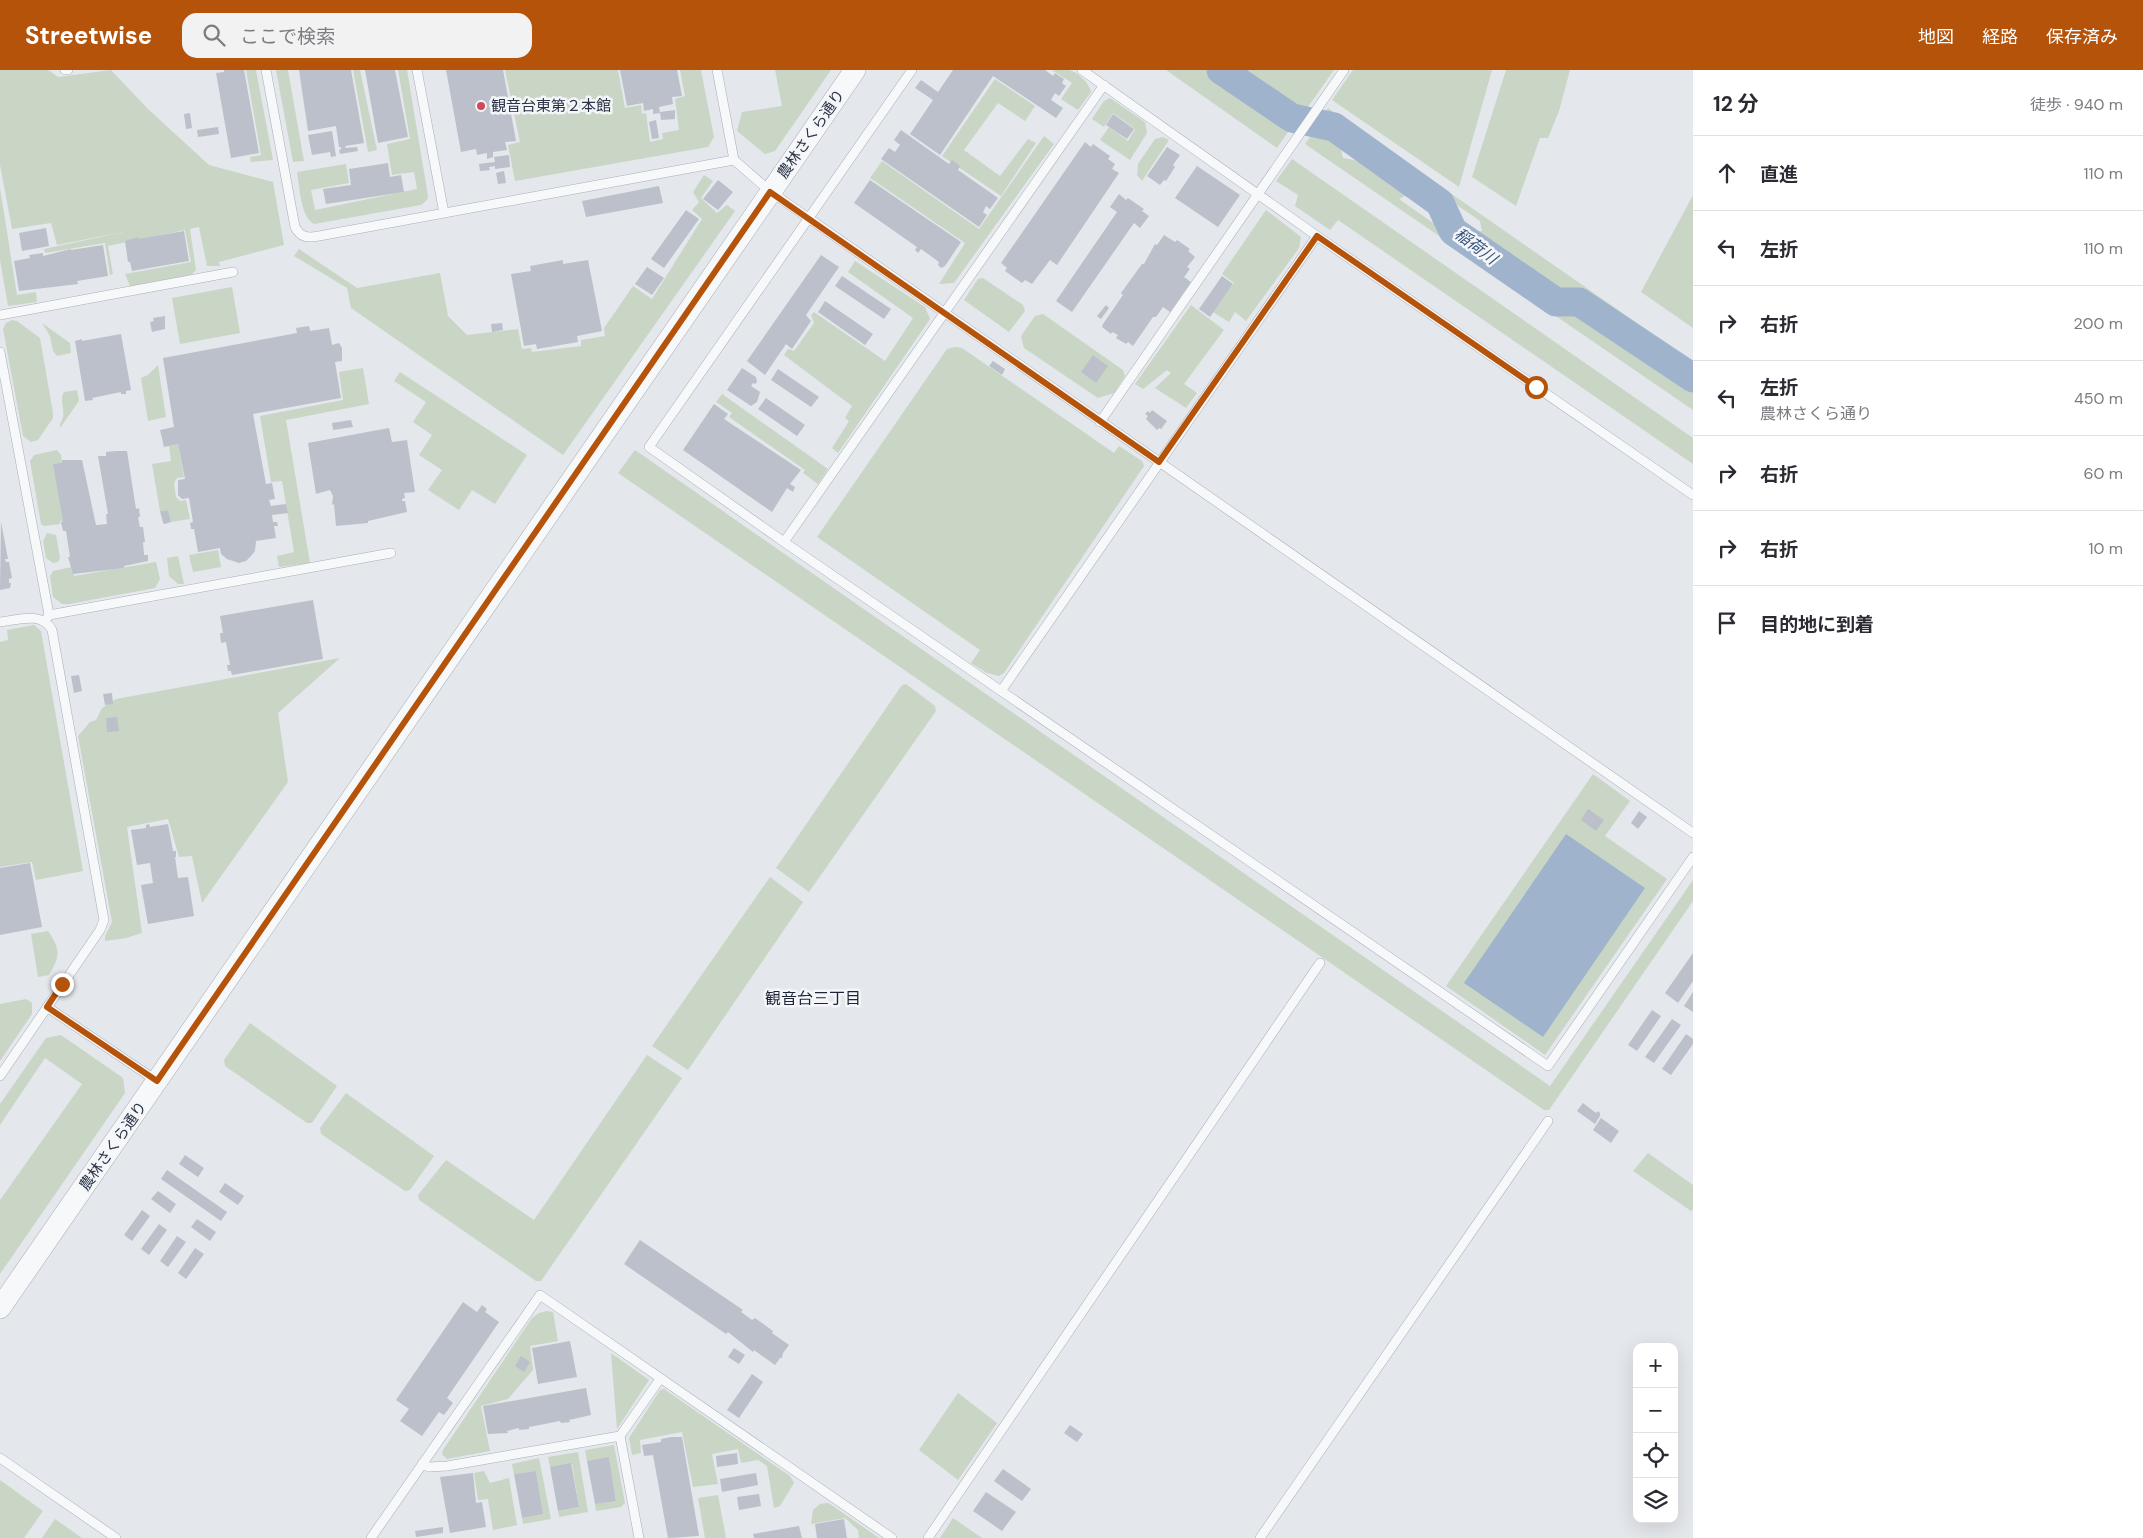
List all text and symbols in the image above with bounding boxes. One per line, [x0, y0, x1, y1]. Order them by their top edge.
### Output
search box [182, 13, 532, 58]
text: Streetwise [25, 20, 152, 51]
icon: search [200, 21, 228, 49]
text: ここで検索 [240, 24, 335, 49]
text: 地図 [1918, 25, 1954, 49]
text: 経路 [1982, 25, 2018, 49]
text: 保存済み [2046, 25, 2118, 49]
street label: 農林さくら通り [773, 85, 849, 183]
text: 12 分 [1713, 90, 1759, 118]
text: 徒歩 · 940 m [2030, 94, 2123, 115]
place label: 観音台東第２本館 [491, 96, 611, 116]
marker: 観音台東第２本館 [475, 100, 487, 112]
icon: ahead [1713, 159, 1741, 187]
text: 直進 [1760, 162, 1798, 187]
text: 110 m [2084, 163, 2123, 184]
water label: 稲荷川 [1451, 223, 1503, 270]
icon: left [1713, 234, 1741, 262]
text: 左折 [1760, 237, 1798, 262]
text: 110 m [2084, 238, 2123, 259]
icon: right [1713, 309, 1741, 337]
text: 右折 [1760, 312, 1798, 337]
text: 200 m [2074, 313, 2123, 334]
text: 左折 [1760, 375, 1798, 400]
route start [1525, 376, 1548, 399]
icon: left [1713, 384, 1741, 412]
text: 450 m [2074, 388, 2123, 409]
text: 農林さくら通り [1760, 403, 1872, 424]
icon: right [1713, 459, 1741, 487]
text: 右折 [1760, 462, 1798, 487]
text: 60 m [2083, 463, 2123, 484]
icon: right [1713, 534, 1741, 562]
text: 右折 [1760, 537, 1798, 562]
text: 10 m [2089, 538, 2123, 559]
icon: arrive [1713, 609, 1741, 637]
text: 目的地に到着 [1760, 612, 1874, 637]
route end [51, 973, 74, 996]
district label: 観音台三丁目 [765, 988, 861, 1009]
street label: 農林さくら通り [75, 1097, 151, 1195]
map controls [1633, 1343, 1678, 1523]
button: + [1633, 1343, 1678, 1388]
button: − [1633, 1388, 1678, 1433]
button: locate [1633, 1433, 1678, 1478]
button: layers [1633, 1478, 1678, 1523]

